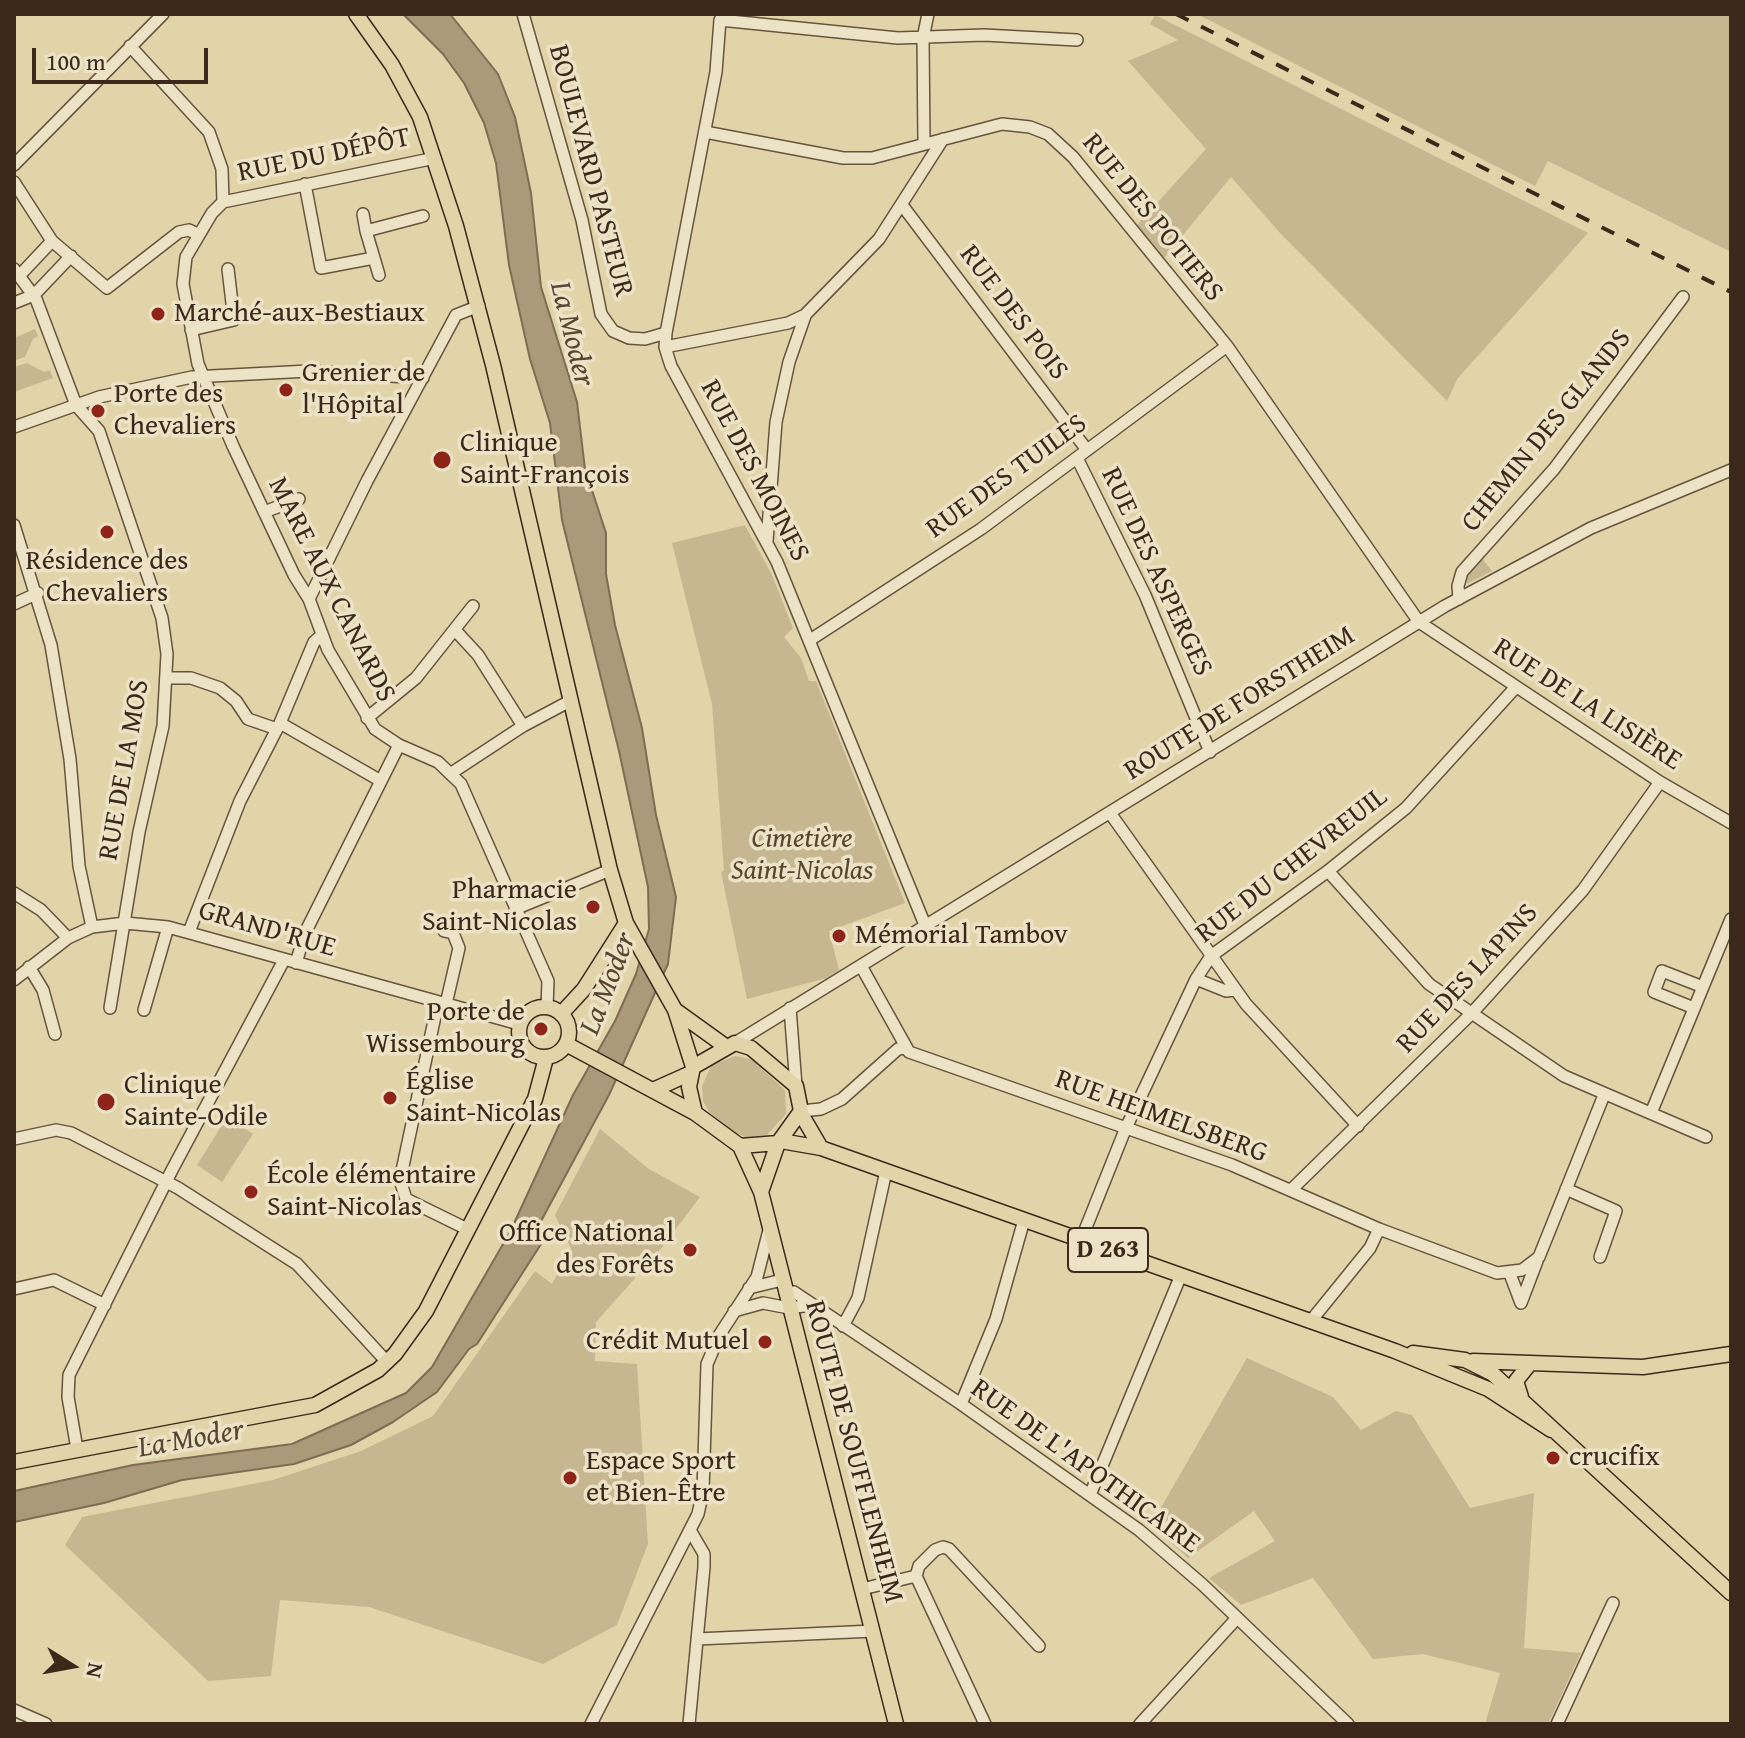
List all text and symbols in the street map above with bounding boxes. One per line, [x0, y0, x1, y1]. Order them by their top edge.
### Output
scale bar [36, 32, 212, 82]
street label: BOULEVARD PASTEUR [540, 41, 640, 301]
text: 100 m [46, 44, 106, 79]
street label: RUE DU DÉPÔT [235, 121, 413, 191]
street label: RUE DES POTIERS [1074, 127, 1230, 309]
street label: RUE DES POIS [951, 239, 1075, 387]
water label: La Moder [541, 278, 601, 390]
place label: Marché-aux-Bestiaux [174, 297, 425, 331]
marker: Marché-aux-Bestiaux [149, 305, 167, 323]
street label: CHEMIN DES GLANDS [1455, 323, 1639, 539]
place label: Grenier de l'Hôpital [302, 357, 425, 423]
street label: RUE DES MOINES [692, 375, 816, 567]
place label: Porte des Chevaliers [114, 378, 236, 444]
marker: Grenier de l'Hôpital [277, 381, 295, 399]
marker: Porte des Chevaliers [89, 402, 107, 420]
street label: RUE DES TUILES [920, 408, 1094, 546]
place label: Clinique Saint-François [460, 427, 630, 493]
marker: Clinique Saint-François [431, 449, 453, 471]
street label: RUE DES ASPERGES [1093, 462, 1219, 682]
street label: MARE AUX CANARDS [260, 472, 402, 708]
marker: Résidence des Chevaliers [98, 523, 116, 541]
place label: Résidence des Chevaliers [26, 545, 188, 611]
street label: ROUTE DE FORSTHEIM [1119, 619, 1361, 789]
street label: RUE DE LA LISIÈRE [1486, 632, 1688, 778]
street label: RUE DE LA MOS [93, 677, 157, 863]
street label: RUE DU CHEVREUIL [1190, 781, 1394, 951]
park label: Cimetière Saint-Nicolas [731, 823, 873, 889]
place label: Pharmacie Saint-Nicolas [422, 874, 577, 940]
street label: GRAND'RUE [195, 894, 339, 966]
street label: RUE DES LAPINS [1390, 897, 1546, 1061]
marker: Pharmacie Saint-Nicolas [584, 898, 602, 916]
place label: Mémorial Tambov [855, 919, 1068, 953]
marker: Mémorial Tambov [830, 927, 848, 945]
water label: La Moder [573, 928, 645, 1040]
place label: Porte de Wissembourg [366, 996, 525, 1062]
marker: Porte de Wissembourg [532, 1020, 550, 1038]
street label: RUE HEIMELSBERG [1050, 1063, 1272, 1171]
place label: Église Saint-Nicolas [406, 1065, 561, 1131]
place label: Clinique Sainte-Odile [124, 1069, 268, 1135]
marker: Église Saint-Nicolas [381, 1089, 399, 1107]
marker: Clinique Sainte-Odile [95, 1091, 117, 1113]
place label: École élémentaire Saint-Nicolas [267, 1159, 476, 1225]
marker: École élémentaire Saint-Nicolas [242, 1183, 260, 1201]
place label: Office National des Forêts [499, 1217, 674, 1283]
road number: D 263 [1068, 1228, 1148, 1272]
marker: Office National des Forêts [681, 1241, 699, 1259]
street label: ROUTE DE SOUFFLENHEIM [796, 1297, 910, 1607]
place label: Crédit Mutuel [586, 1325, 749, 1359]
marker: Crédit Mutuel [756, 1333, 774, 1351]
street label: RUE DE L'APOTHICAIRE [964, 1373, 1206, 1561]
water label: La Moder [135, 1413, 247, 1467]
place label: crucifix [1569, 1441, 1659, 1475]
place label: Espace Sport et Bien-Être [586, 1445, 736, 1511]
marker: crucifix [1544, 1449, 1562, 1467]
marker: Espace Sport et Bien-Être [561, 1469, 579, 1487]
north arrow [32, 1626, 112, 1706]
text: N [78, 1660, 113, 1681]

